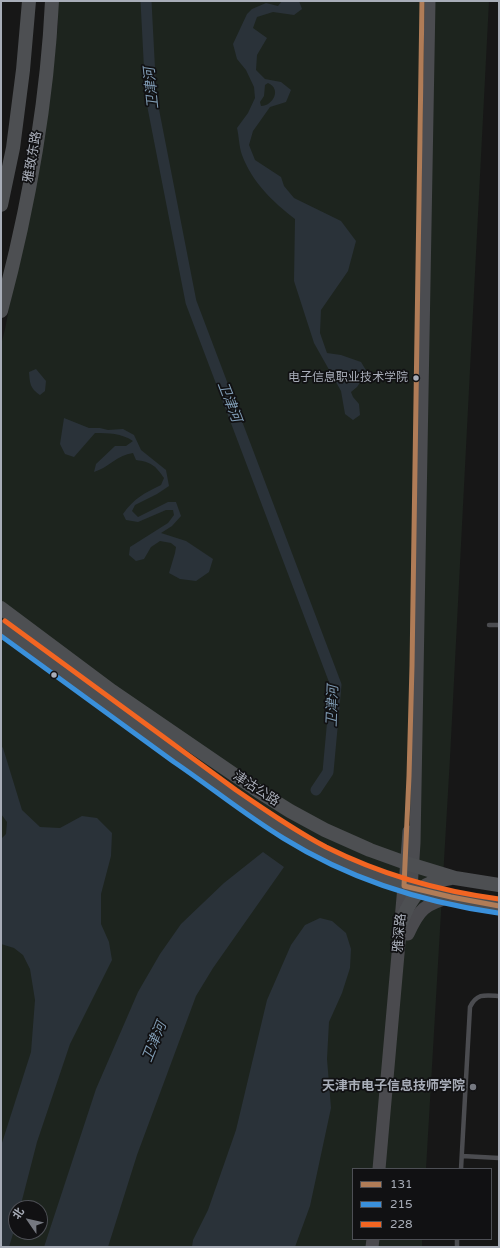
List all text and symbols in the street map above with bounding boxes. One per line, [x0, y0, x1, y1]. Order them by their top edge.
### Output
water label: 卫津河 [141, 66, 163, 110]
street label: 雅致东路 [21, 130, 45, 184]
place label: 电子信息职业技术学院 [288, 371, 408, 385]
marker: 电子信息职业技术学院 [411, 373, 421, 383]
water label: 卫津河 [214, 379, 244, 425]
unlabelled marker [49, 670, 59, 680]
water label: 卫津河 [324, 685, 342, 727]
street label: 津沽公路 [230, 768, 282, 810]
street label: 雅深路 [391, 913, 409, 953]
water label: 卫津河 [139, 1019, 171, 1065]
place label: 天津市电子信息技师学院 [322, 1079, 465, 1095]
marker: 天津市电子信息技师学院 [468, 1082, 478, 1092]
legend [352, 1168, 492, 1240]
text: 131 [390, 1177, 413, 1191]
text: 215 [390, 1197, 413, 1211]
north arrow [8, 1200, 48, 1240]
text: 北 [10, 1205, 27, 1222]
text: 228 [390, 1217, 413, 1231]

